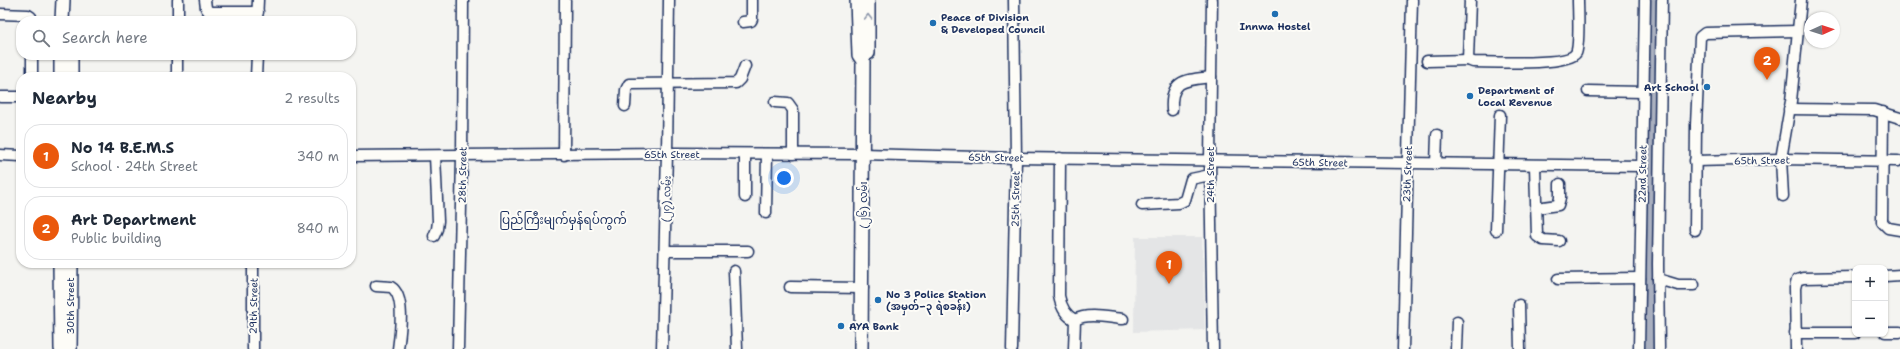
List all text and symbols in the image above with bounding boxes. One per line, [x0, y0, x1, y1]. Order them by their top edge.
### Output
marker: Innwa Hostel [1270, 9, 1280, 19]
place label: Peace of Division & Developed Council [941, 11, 1046, 36]
north arrow [1804, 12, 1840, 48]
one-way arrow [864, 14, 872, 20]
search box [16, 16, 356, 60]
marker: Peace of Division & Developed Council [928, 18, 938, 28]
place label: Innwa Hostel [1240, 20, 1311, 33]
icon: search [30, 27, 52, 49]
text: Search here [62, 28, 148, 48]
pin: 2 [1754, 47, 1780, 80]
place label: Art School [1644, 81, 1700, 94]
marker: Art School [1702, 82, 1712, 92]
place label: Department of Local Revenue [1478, 84, 1554, 109]
text: Nearby [32, 87, 97, 109]
text: 2 results [284, 90, 340, 107]
marker: Department of Local Revenue [1465, 91, 1475, 101]
text: No 14 B.E.M.S [71, 138, 174, 158]
street label: 22nd Street [1635, 145, 1650, 203]
street label: 23th Street [1400, 146, 1415, 203]
street label: 28th Street [456, 147, 469, 204]
street label: 24th Street [1204, 147, 1217, 203]
text: 1 [43, 148, 49, 165]
text: 340 m [297, 148, 339, 165]
street label: 65th Street [644, 148, 700, 161]
street label: 65th Street [968, 151, 1024, 164]
street label: 65th Street [1734, 154, 1790, 167]
street label: 65th Street [1292, 156, 1348, 169]
text: School · 24th Street [71, 158, 198, 175]
your location [774, 168, 794, 188]
street label: 25th Street [1009, 171, 1022, 227]
street label: (၂၇) လမ်း [658, 175, 676, 223]
street label: (၂၆) လမ်း [856, 181, 872, 229]
text: Art Department [71, 210, 196, 230]
district label: ပြည်ကြီးမျက်မှန်ရပ်ကွက် [499, 211, 627, 230]
text: 2 [41, 220, 51, 237]
text: 840 m [297, 220, 339, 237]
text: Public building [71, 230, 162, 247]
pin: 1 [1156, 251, 1182, 284]
map controls [1852, 265, 1888, 337]
button: + [1852, 265, 1888, 301]
street label: 30th Street [64, 277, 77, 335]
street label: 29th Street [247, 278, 260, 334]
place label: No 3 Police Station (အမှတ်−၃ ရဲစခန်း) [886, 288, 986, 316]
marker: No 3 Police Station (အမှတ်−၃ ရဲစခန်း) [873, 295, 883, 305]
button: − [1852, 301, 1888, 337]
place label: AYA Bank [849, 320, 899, 333]
marker: AYA Bank [836, 321, 846, 331]

